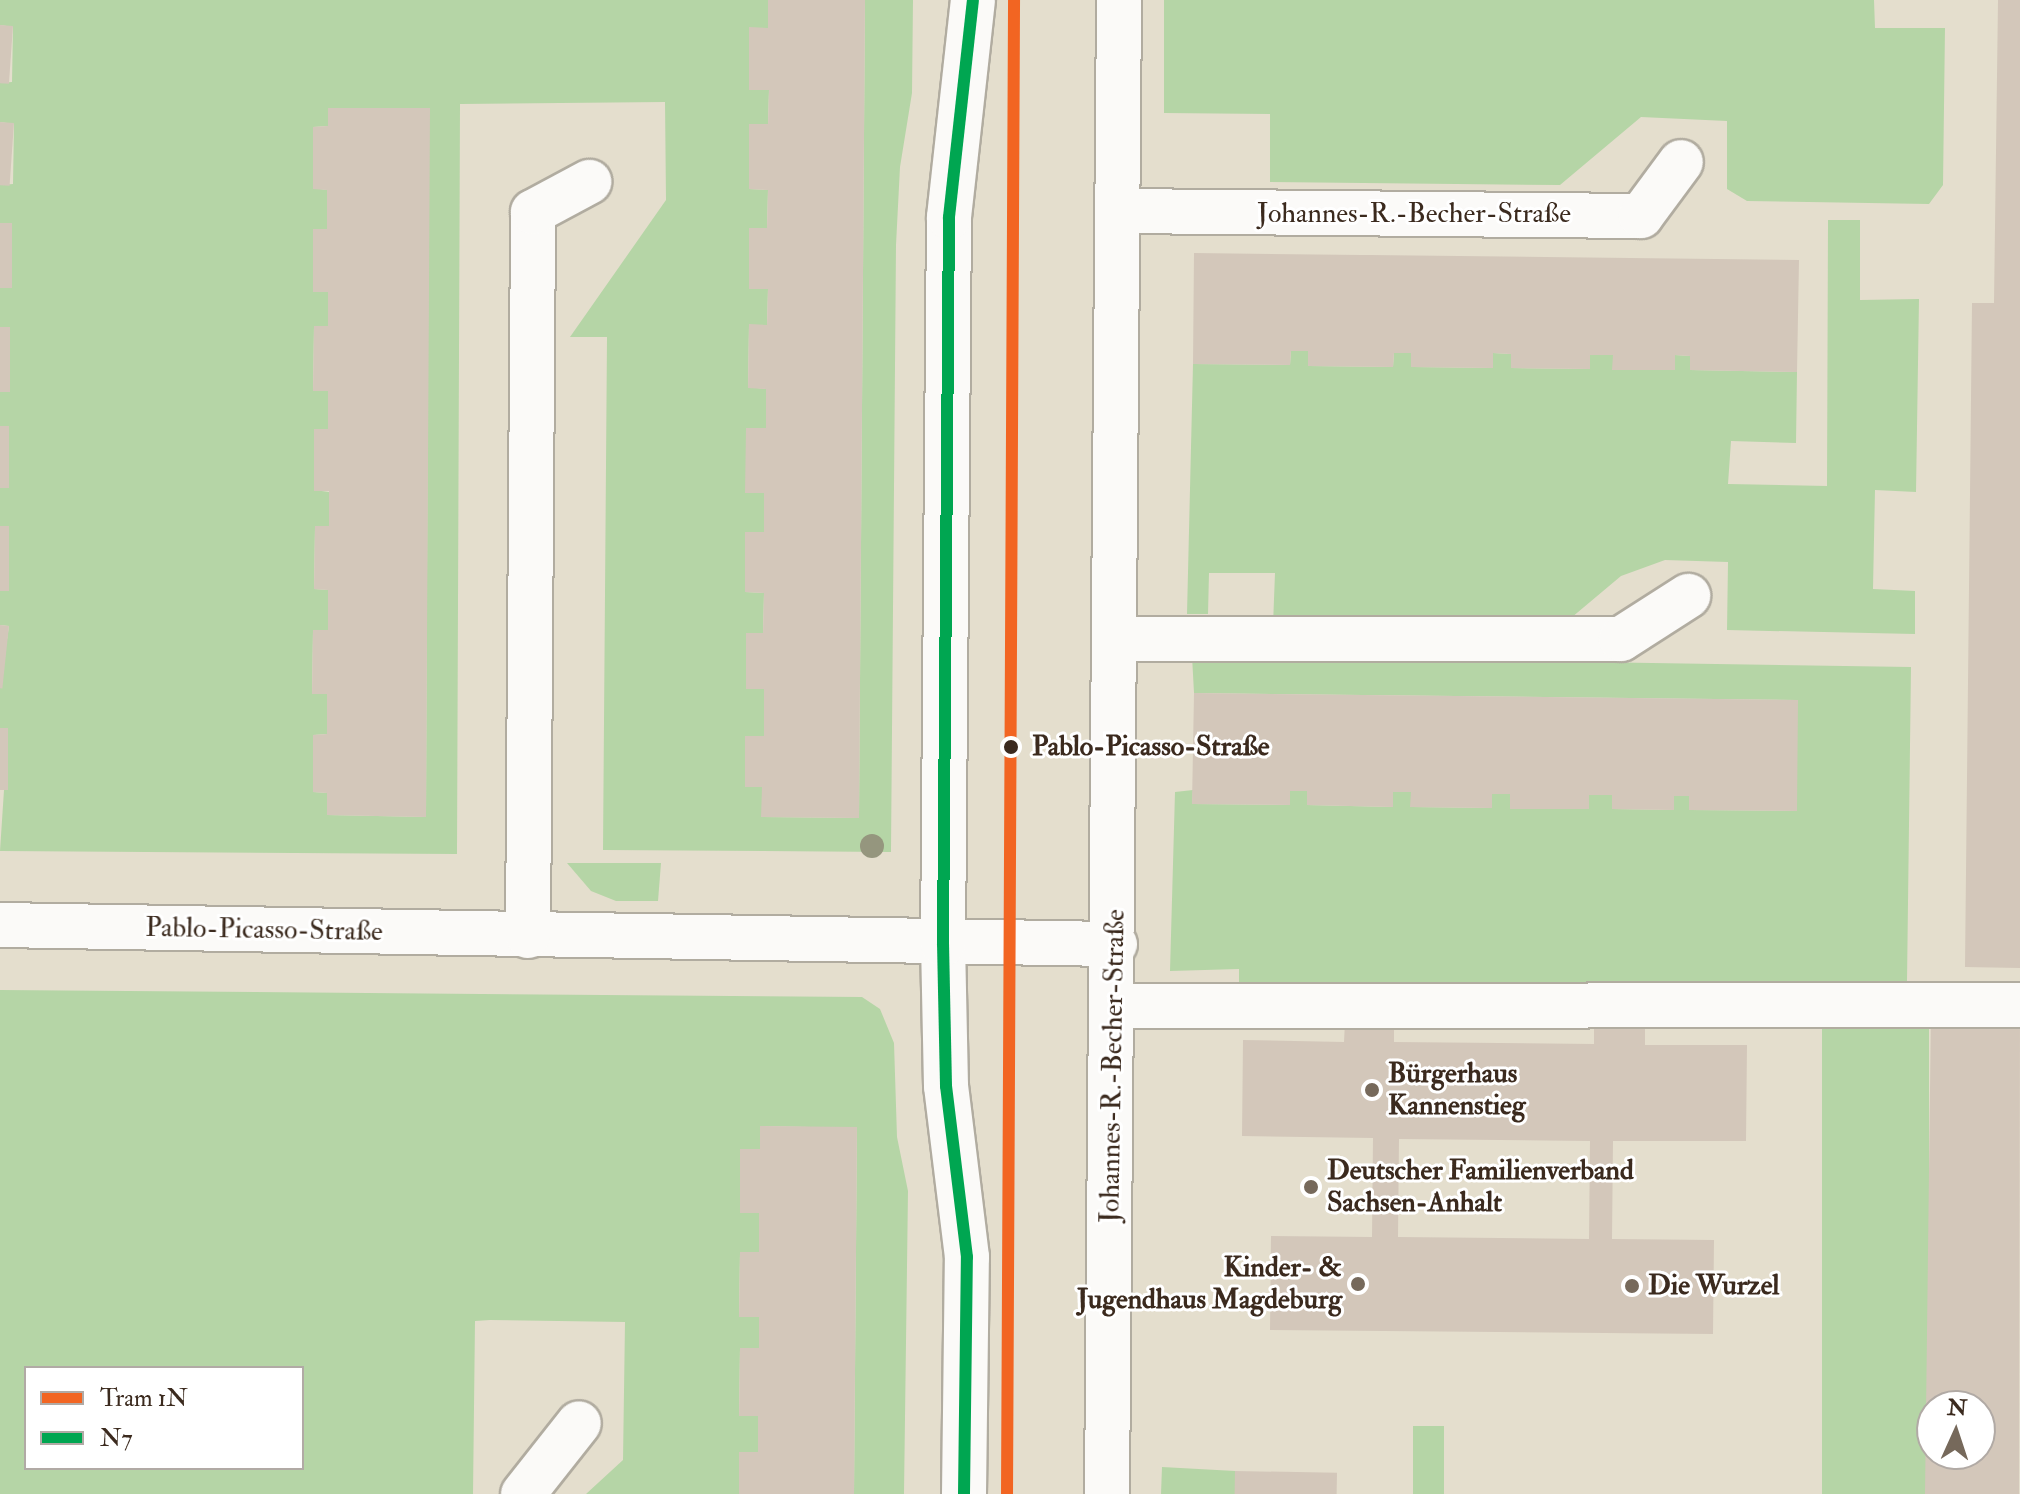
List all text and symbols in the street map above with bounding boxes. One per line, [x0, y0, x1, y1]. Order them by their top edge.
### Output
street label: Johannes-R.-Becher-Straße [1257, 197, 1571, 231]
place label: Pablo-Picasso-Straße [1032, 730, 1269, 764]
marker: Pablo-Picasso-Straße [997, 733, 1025, 761]
street label: Johannes-R.-Becher-Straße [1093, 909, 1133, 1223]
street label: Pablo-Picasso-Straße [145, 911, 383, 949]
place label: Bürgerhaus Kannenstieg [1388, 1057, 1526, 1123]
marker: Bürgerhaus Kannenstieg [1363, 1081, 1381, 1099]
place label: Deutscher Familienverband Sachsen-Anhalt [1327, 1154, 1634, 1220]
marker: Deutscher Familienverband Sachsen-Anhalt [1302, 1178, 1320, 1196]
place label: Kinder- & Jugendhaus Magdeburg [1077, 1251, 1342, 1317]
place label: Die Wurzel [1648, 1269, 1780, 1303]
marker: Kinder- & Jugendhaus Magdeburg [1349, 1275, 1367, 1293]
marker: Die Wurzel [1623, 1277, 1641, 1295]
legend [24, 1366, 304, 1470]
text: Tram 1N [100, 1383, 188, 1414]
north arrow [1916, 1390, 1996, 1470]
text: N [1947, 1394, 1968, 1423]
text: N7 [100, 1423, 133, 1454]

